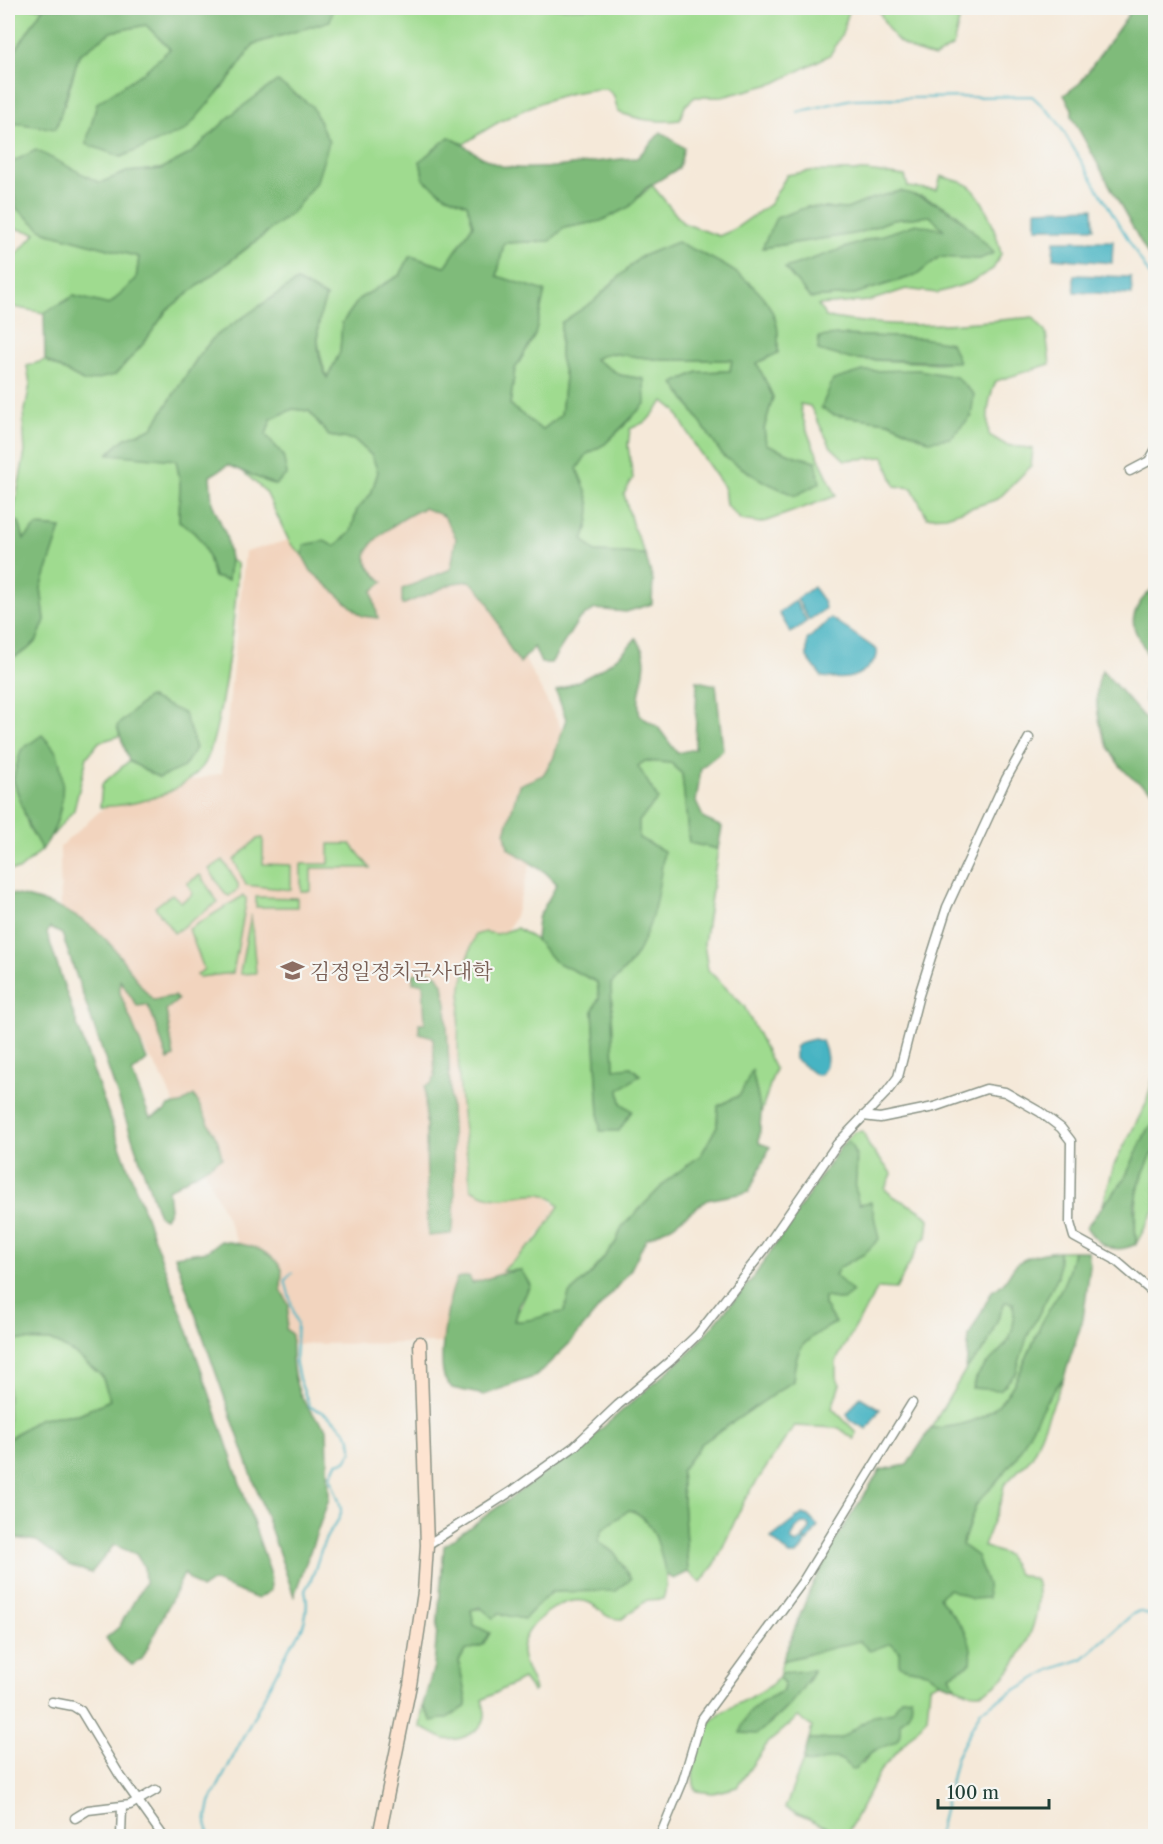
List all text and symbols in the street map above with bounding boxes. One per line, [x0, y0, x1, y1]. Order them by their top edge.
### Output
school or university icon: 김정일정치군사대학 [279, 958, 305, 984]
place label: 김정일정치군사대학 [310, 959, 493, 984]
scale bar [938, 1772, 1049, 1810]
text: 100 m [947, 1782, 999, 1804]

